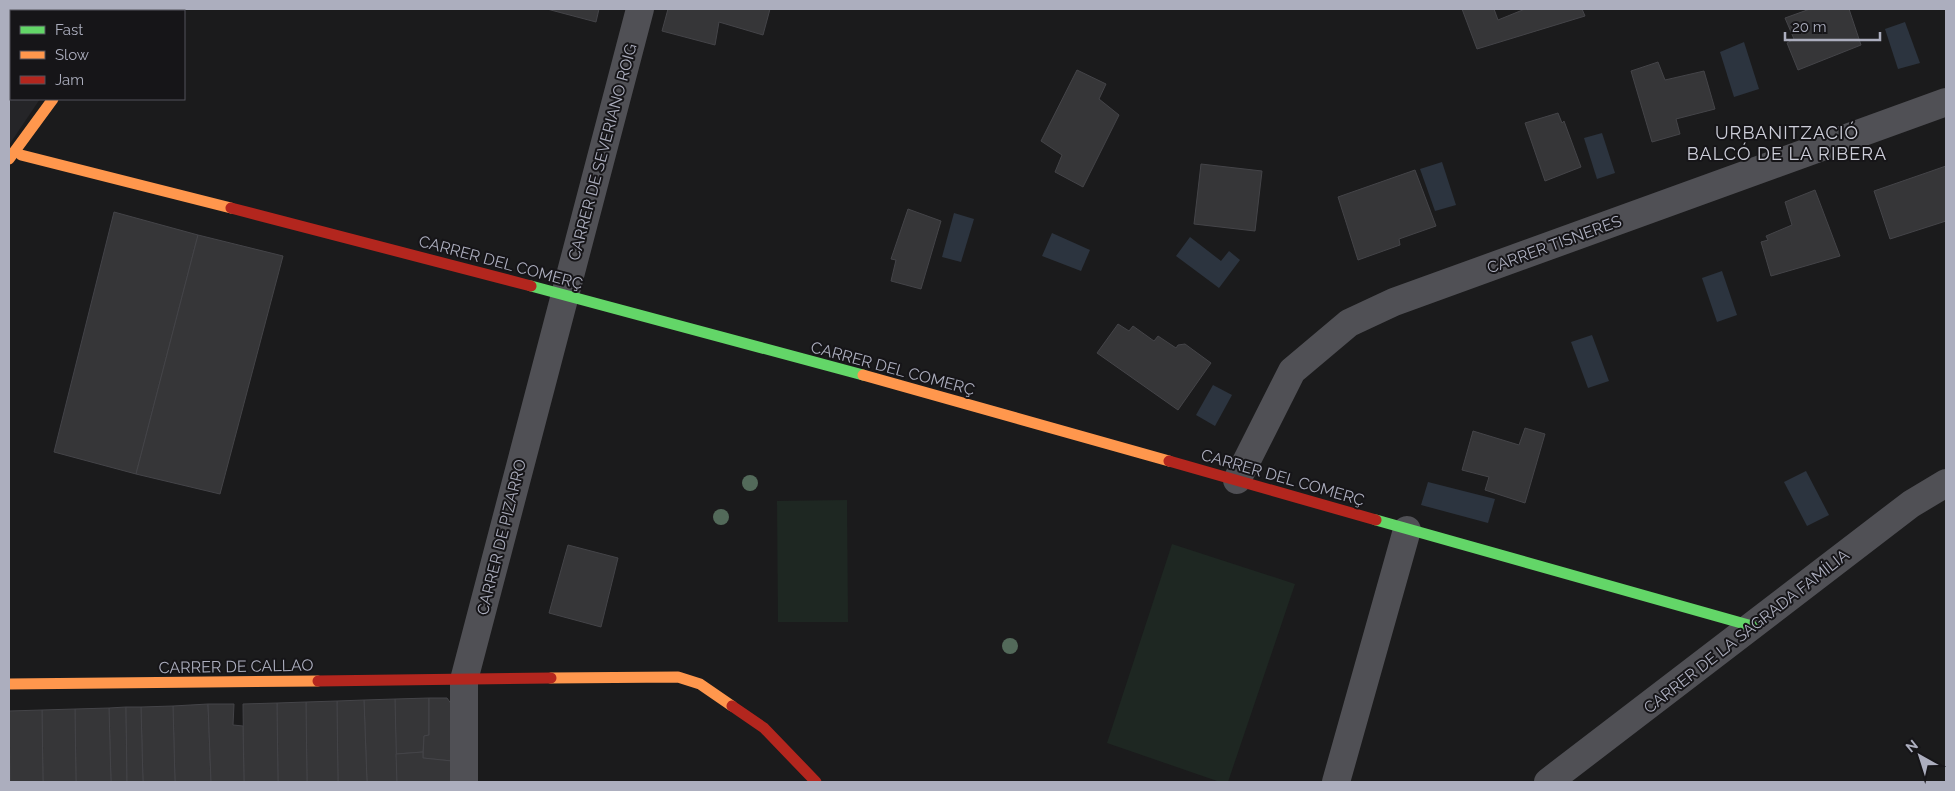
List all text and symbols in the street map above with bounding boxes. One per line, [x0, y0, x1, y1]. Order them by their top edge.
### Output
legend [10, 10, 185, 100]
scale bar [1785, 10, 1880, 42]
text: 20 m [1792, 18, 1827, 36]
text: Fast [55, 21, 83, 39]
street label: CARRER DE SEVERIANO ROIG [564, 42, 641, 263]
text: Slow [55, 46, 89, 64]
text: Jam [55, 71, 84, 89]
district label: URBANITZACIÓ BALCÓ DE LA RIBERA [1687, 121, 1887, 164]
street label: CARRER TISNERES [1484, 211, 1624, 278]
street label: CARRER DEL COMERÇ [417, 231, 585, 294]
street label: CARRER DEL COMERÇ [809, 337, 977, 400]
street label: CARRER DEL COMERÇ [1199, 445, 1367, 510]
street label: CARRER DE PIZARRO [473, 457, 530, 617]
street label: CARRER DE LA SAGRADA FAMÍLIA [1639, 544, 1853, 717]
street label: CARRER DE CALLAO [158, 656, 314, 677]
north arrow [1895, 731, 1945, 781]
text: N [1903, 736, 1921, 755]

